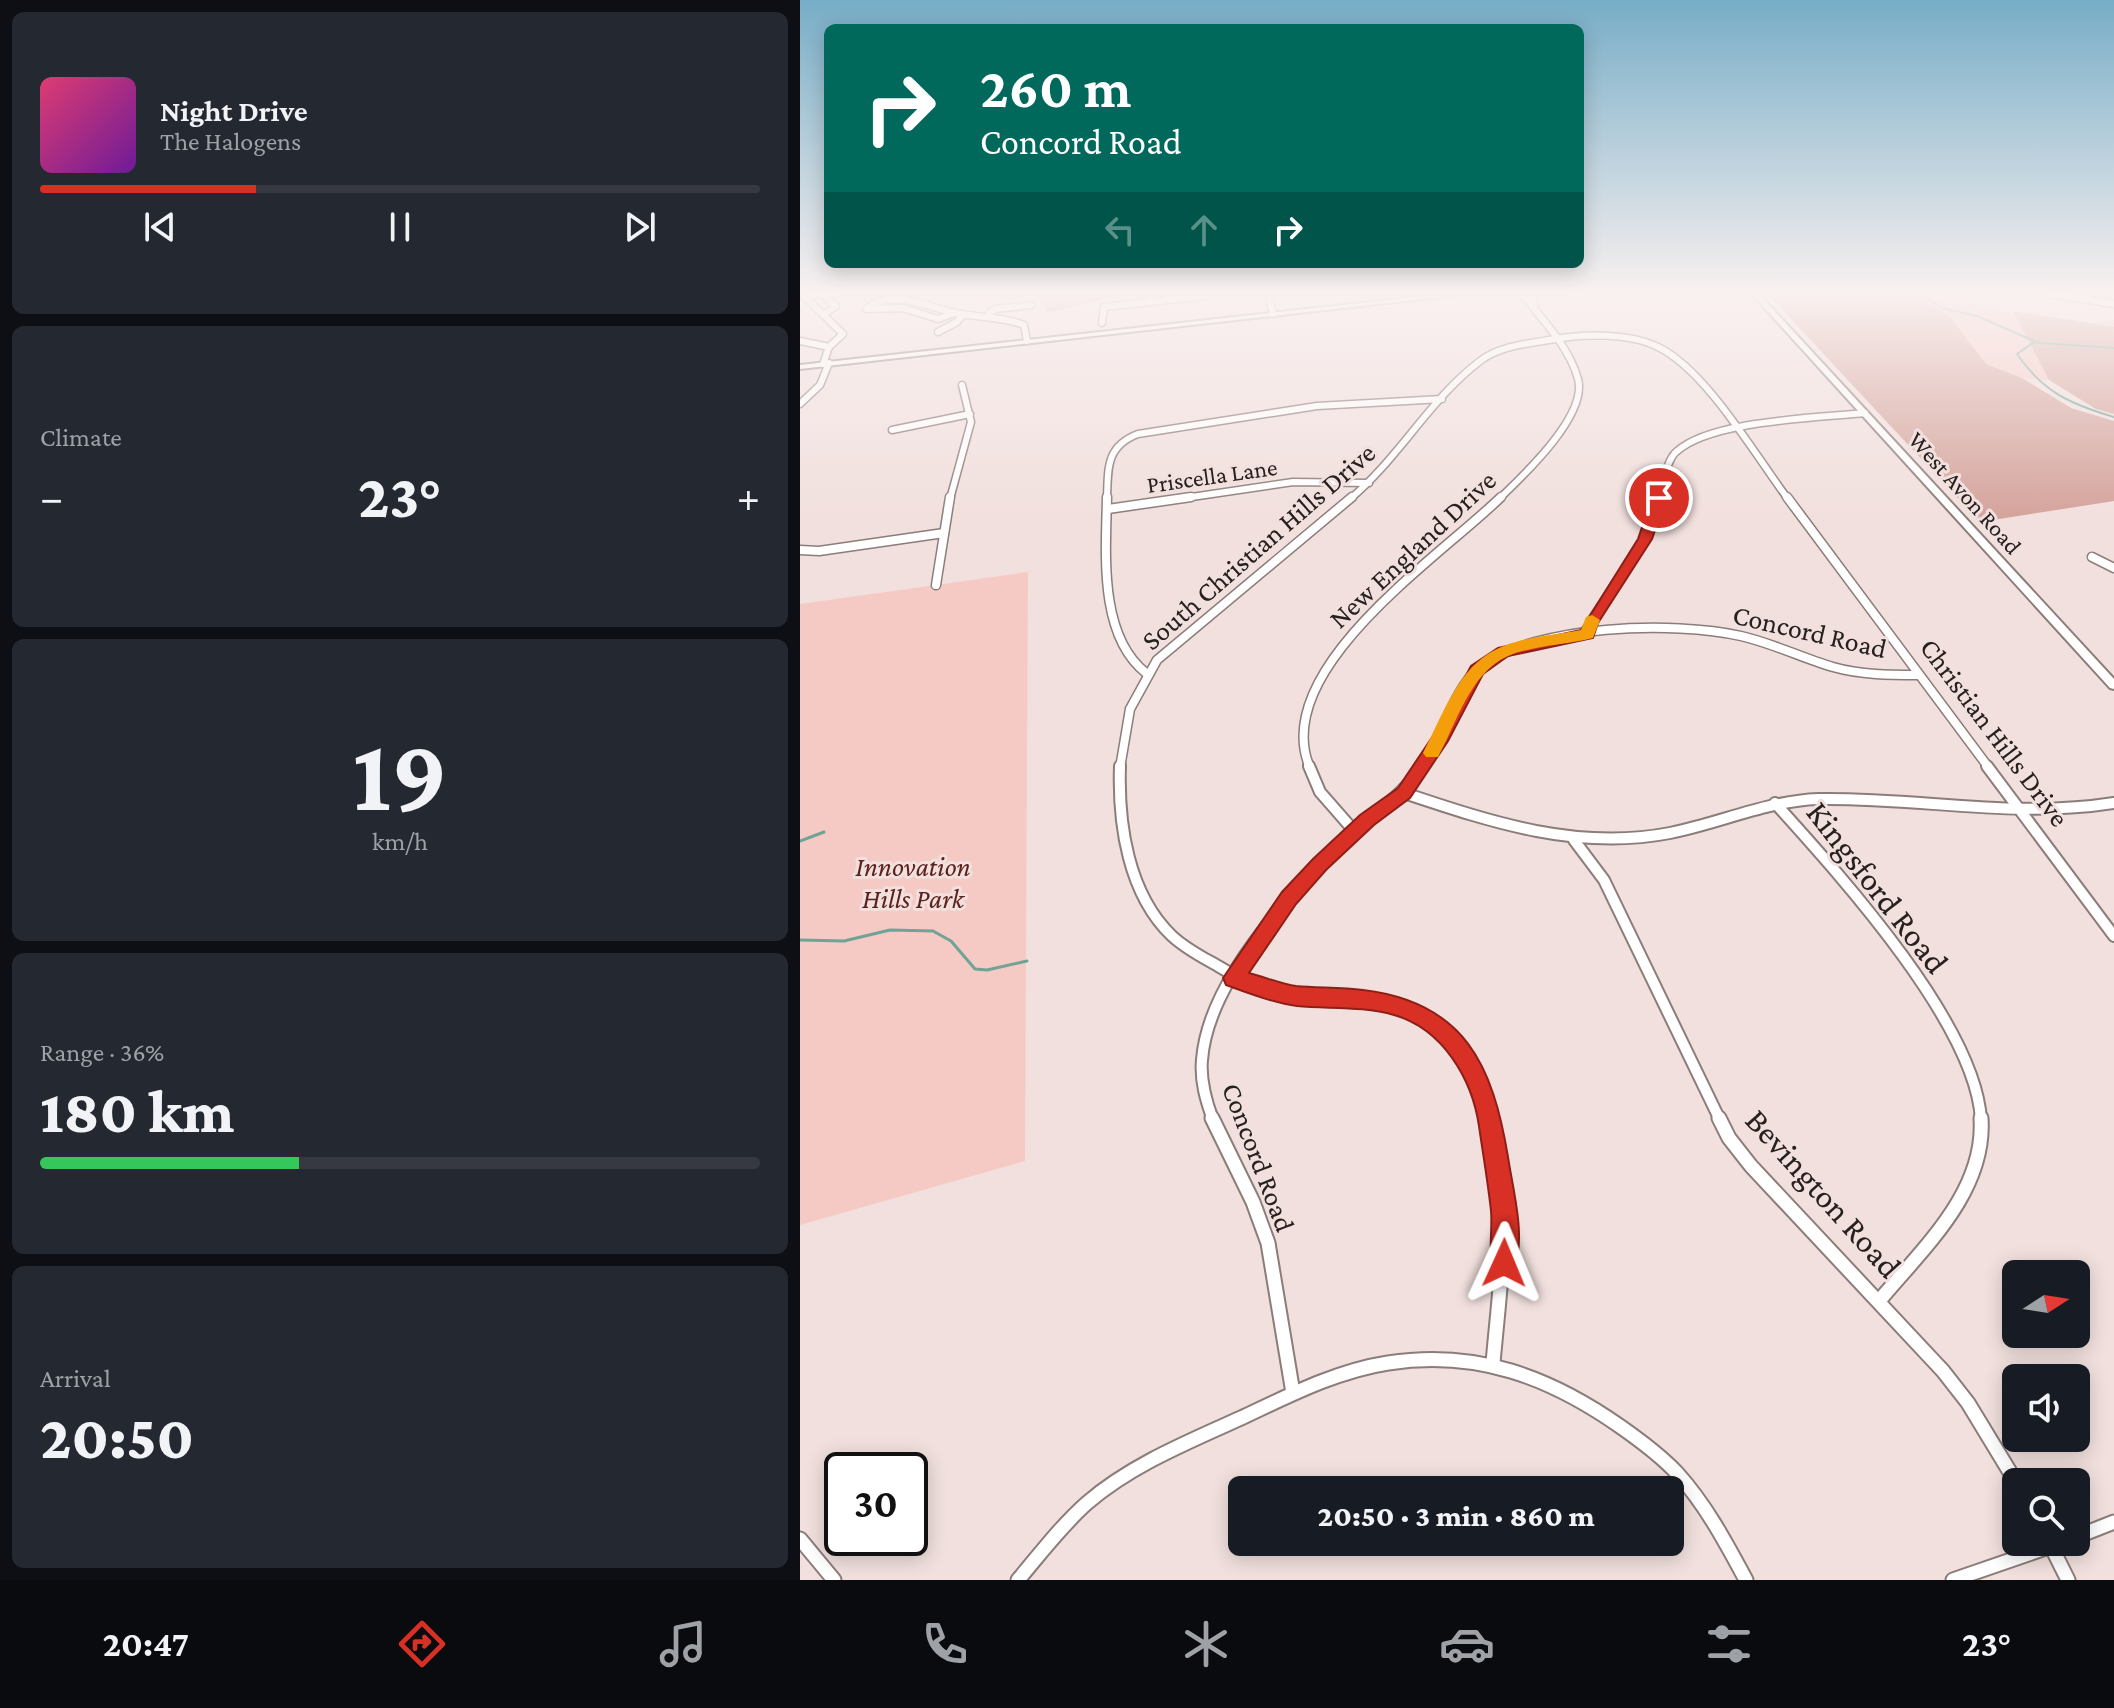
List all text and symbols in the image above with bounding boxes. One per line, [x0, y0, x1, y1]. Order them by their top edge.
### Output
icon: right [848, 56, 952, 160]
text: 260 m [980, 57, 1131, 119]
text: Night Drive [160, 94, 308, 127]
text: Concord Road [980, 122, 1182, 162]
text: The Halogens [160, 127, 301, 156]
icon: previous [138, 205, 182, 249]
icon: pause [378, 205, 422, 249]
icon: next [618, 205, 662, 249]
icon: left [1098, 208, 1142, 252]
icon: ahead [1182, 208, 1226, 252]
icon: right [1266, 208, 1310, 252]
text: Climate [40, 423, 122, 452]
street label: West Avon Road [1903, 426, 2028, 560]
street label: South Christian Hills Drive [1135, 437, 1381, 656]
street label: Priscella Lane [1145, 453, 1279, 498]
text: 23° [358, 463, 442, 530]
street label: New England Drive [1323, 464, 1502, 634]
pin [1625, 464, 1693, 532]
text: − [40, 473, 63, 521]
text: + [737, 473, 760, 521]
icon: arrive [1637, 476, 1681, 520]
street label: Concord Road [1730, 599, 1890, 664]
street label: Christian Hills Drive [1914, 632, 2075, 832]
text: 19 [352, 717, 448, 832]
street label: Kingsford Road [1798, 794, 1956, 981]
text: km/h [372, 827, 428, 856]
park label: Innovation Hills Park [855, 851, 971, 914]
text: Range · 36% [40, 1038, 164, 1067]
text: 180 km [40, 1078, 234, 1145]
street label: Concord Road [1216, 1078, 1301, 1236]
street label: Bevington Road [1737, 1101, 1909, 1286]
position arrow [1462, 1221, 1546, 1305]
north arrow [2002, 1260, 2090, 1348]
map controls [2002, 1260, 2090, 1556]
text: Arrival [40, 1364, 111, 1393]
button: sound [2002, 1364, 2090, 1452]
text: 20:50 [40, 1404, 194, 1471]
speed limit sign: 30 [824, 1452, 928, 1556]
button: search [2002, 1468, 2090, 1556]
text: 20:50 · 3 min · 860 m [1317, 1499, 1595, 1532]
icon: directions [394, 1616, 450, 1672]
icon: music [655, 1616, 711, 1672]
icon: phone [917, 1616, 973, 1672]
icon: climate [1178, 1616, 1234, 1672]
icon: car [1439, 1616, 1495, 1672]
icon: filters [1701, 1616, 1757, 1672]
text: 20:47 [103, 1624, 189, 1664]
text: 23° [1962, 1624, 2011, 1664]

